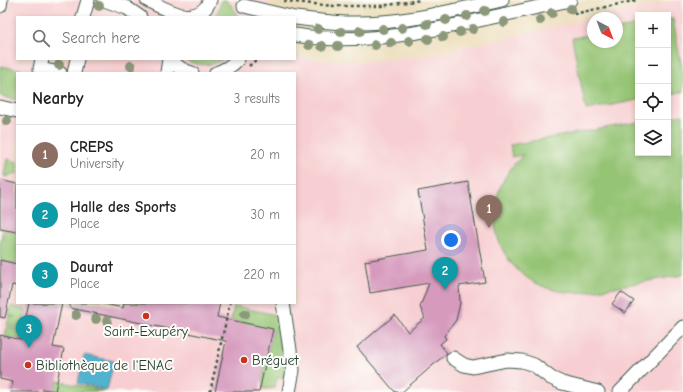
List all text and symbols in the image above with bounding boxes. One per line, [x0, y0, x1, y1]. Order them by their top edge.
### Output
north arrow [587, 12, 623, 48]
map controls [635, 12, 671, 156]
button: + [635, 12, 671, 48]
search box [16, 16, 296, 60]
icon: search [30, 27, 52, 49]
text: Search here [62, 29, 140, 47]
button: − [635, 48, 671, 84]
button: locate [635, 84, 671, 120]
text: Nearby [32, 89, 83, 108]
text: 3 results [234, 91, 280, 106]
button: layers [635, 120, 671, 156]
text: CREPS [70, 138, 113, 156]
text: 1 [42, 147, 48, 162]
text: 20 m [250, 147, 280, 162]
text: University [70, 156, 124, 171]
pin: 1 [476, 195, 502, 228]
text: Halle des Sports [70, 198, 176, 216]
text: 2 [42, 207, 48, 222]
text: 30 m [250, 207, 280, 222]
text: Place [70, 216, 100, 231]
your location [441, 230, 461, 250]
pin: 2 [432, 257, 458, 290]
text: Daurat [70, 258, 113, 276]
text: 3 [42, 267, 48, 282]
text: 220 m [243, 267, 280, 282]
text: Place [70, 276, 100, 291]
marker: Saint-Exupéry [141, 311, 151, 321]
pin: 3 [16, 315, 42, 348]
place label: Saint-Exupéry [104, 323, 189, 340]
place label: Bréguet [252, 352, 299, 369]
marker: Bréguet [239, 355, 249, 365]
place label: Bibliothèque de l'ENAC [36, 357, 173, 374]
marker: Bibliothèque de l'ENAC [23, 360, 33, 370]

